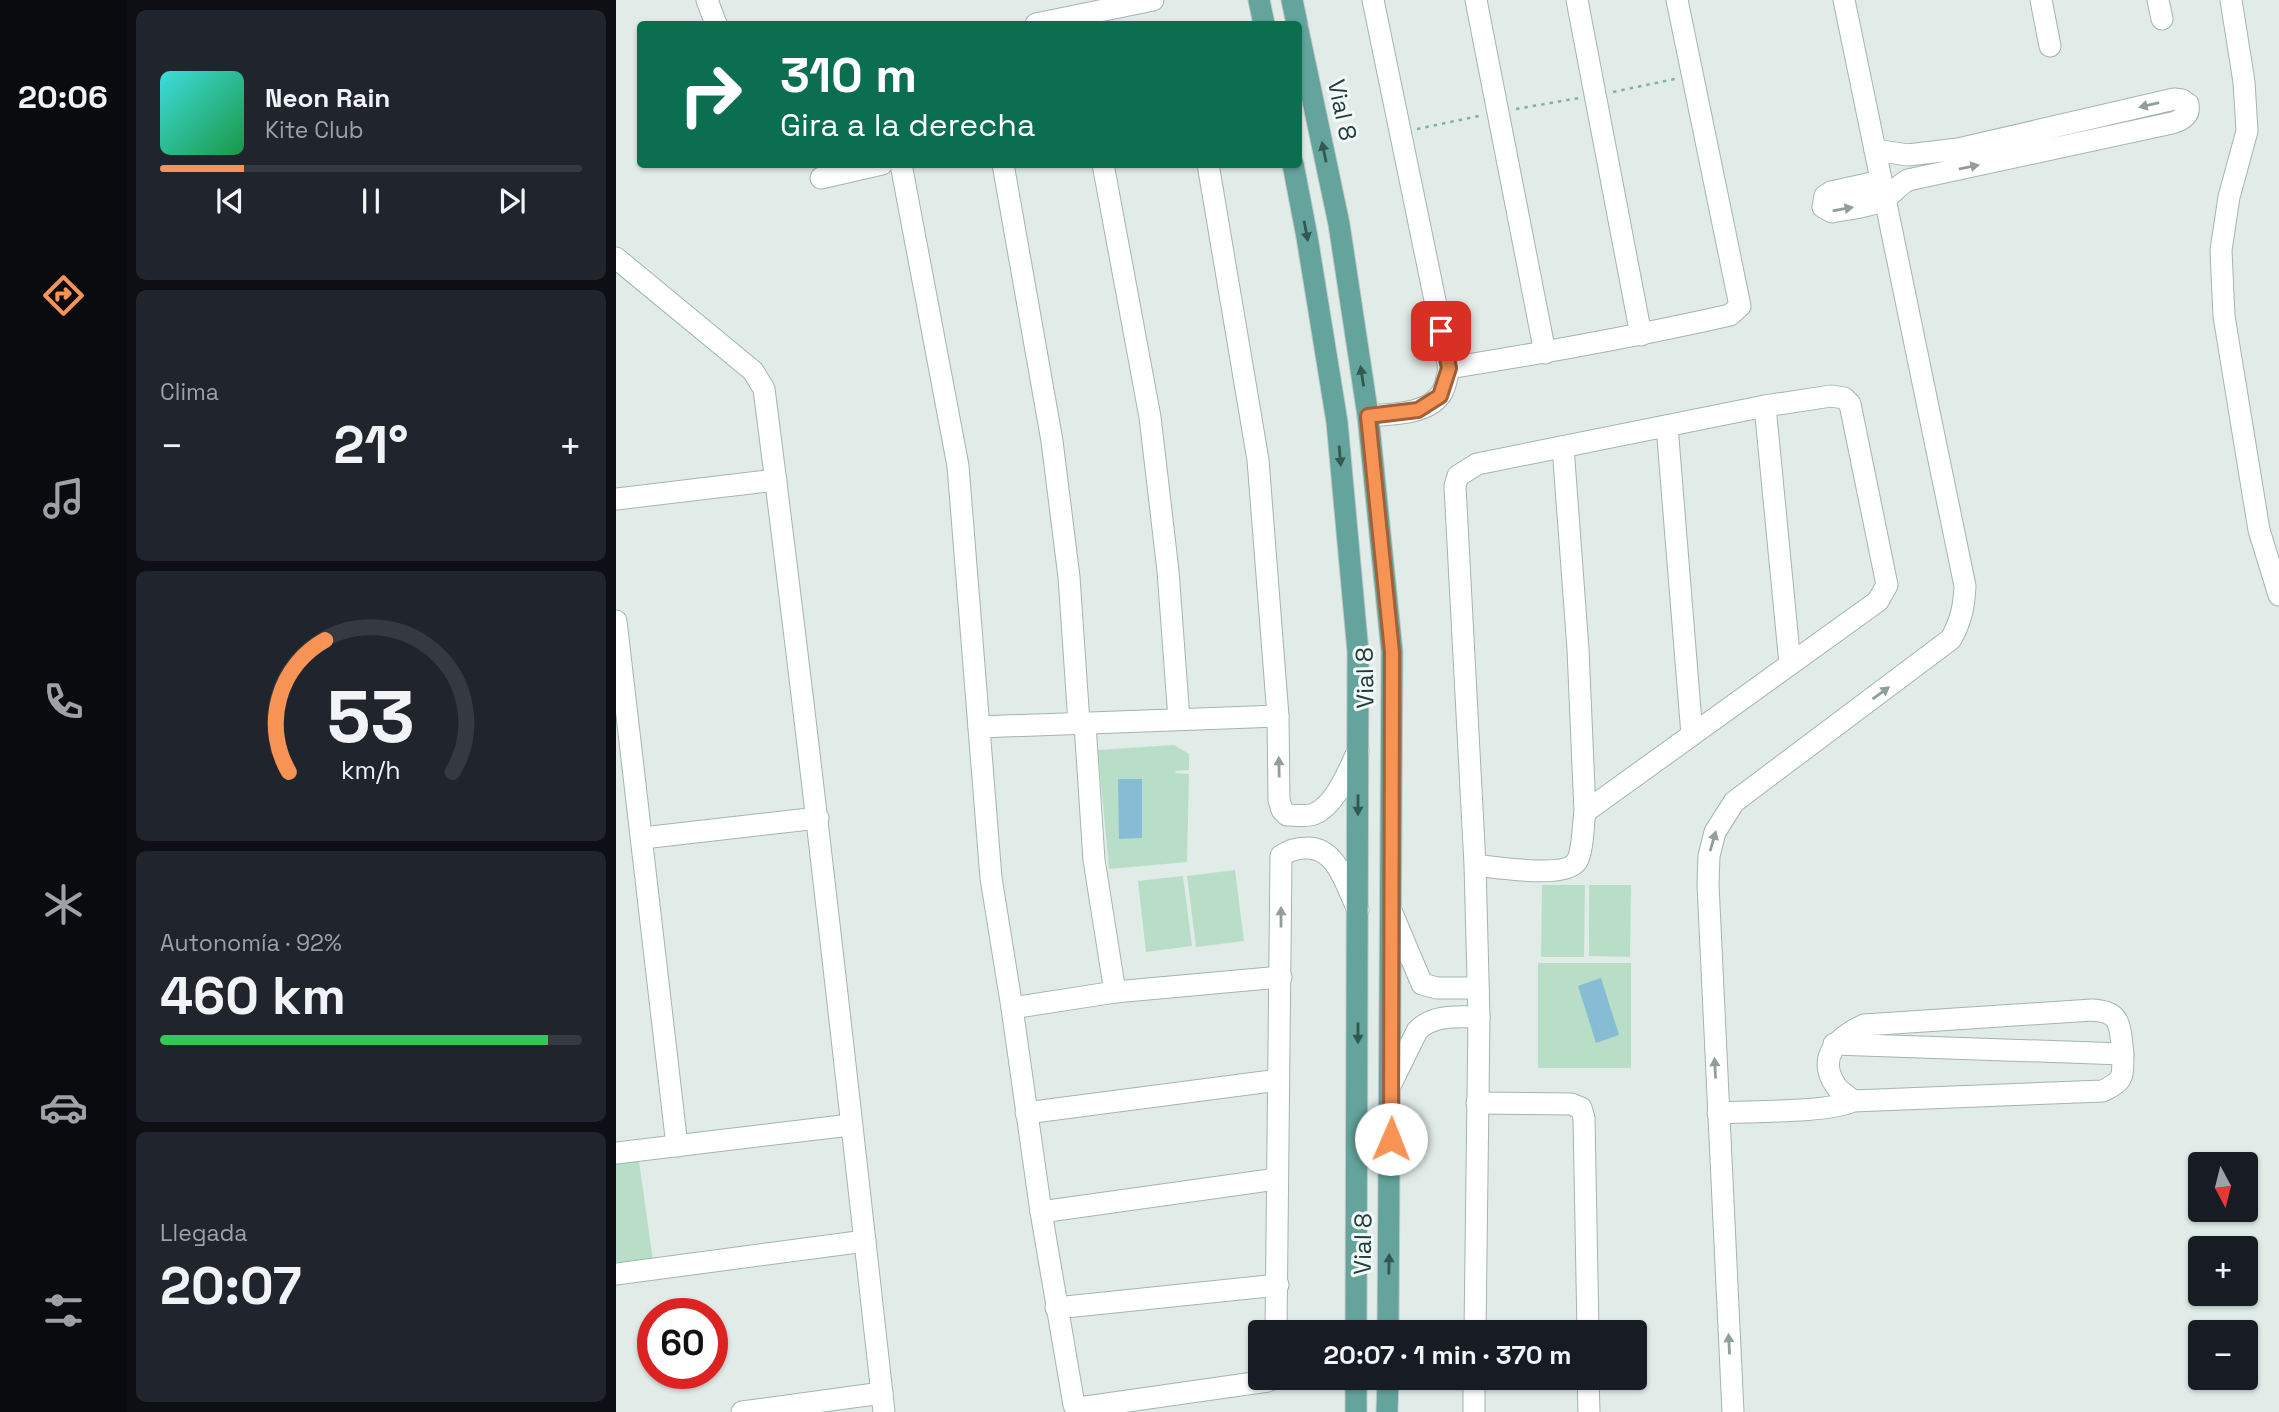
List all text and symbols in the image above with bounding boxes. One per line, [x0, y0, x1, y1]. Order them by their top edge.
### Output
text: 310 m [780, 44, 917, 106]
icon: right [665, 49, 756, 140]
text: 20:06 [18, 77, 108, 117]
street label: Vial 8 [1321, 77, 1364, 143]
text: Neon Rain [265, 81, 390, 115]
one-way arrow [2138, 100, 2160, 111]
text: Gira a la derecha [780, 105, 1035, 145]
text: Kite Club [265, 115, 364, 145]
one-way arrow [1319, 141, 1330, 163]
one-way arrow [1958, 161, 1980, 172]
icon: previous [211, 182, 249, 220]
icon: pause [352, 182, 390, 220]
icon: next [493, 182, 531, 220]
one-way arrow [1832, 204, 1854, 215]
one-way arrow [1301, 220, 1312, 242]
icon: directions [39, 271, 88, 320]
pin [1411, 301, 1471, 361]
icon: arrive [1422, 312, 1460, 350]
one-way arrow [1357, 365, 1368, 387]
text: Clima [160, 377, 219, 407]
text: 21° [334, 412, 408, 478]
text: − [160, 422, 184, 470]
text: + [558, 422, 582, 470]
one-way arrow [1335, 445, 1346, 467]
icon: music [39, 474, 88, 523]
street label: Vial 8 [1348, 647, 1381, 709]
text: 53 [327, 670, 415, 763]
icon: phone [39, 677, 88, 726]
one-way arrow [1872, 686, 1890, 700]
text: km/h [341, 754, 401, 786]
one-way arrow [1273, 755, 1285, 777]
one-way arrow [1352, 795, 1364, 817]
one-way arrow [1708, 830, 1719, 852]
icon: climate [39, 880, 88, 929]
one-way arrow [1275, 906, 1287, 928]
text: Autonomía · 92% [160, 928, 342, 958]
text: 460 km [160, 963, 346, 1029]
one-way arrow [1352, 1022, 1364, 1044]
one-way arrow [1710, 1056, 1721, 1078]
icon: car [39, 1083, 88, 1132]
position arrow [1354, 1102, 1428, 1176]
north arrow [2188, 1152, 2258, 1222]
map controls [2188, 1152, 2258, 1390]
street label: Vial 8 [1346, 1213, 1379, 1275]
text: Llegada [160, 1218, 248, 1248]
button: + [2188, 1236, 2258, 1306]
one-way arrow [1383, 1252, 1395, 1274]
text: 20:07 [160, 1253, 302, 1319]
icon: filters [39, 1286, 88, 1335]
speed limit sign: 60 [637, 1298, 728, 1389]
button: − [2188, 1320, 2258, 1390]
one-way arrow [1724, 1333, 1735, 1355]
text: 20:07 · 1 min · 370 m [1324, 1338, 1571, 1372]

